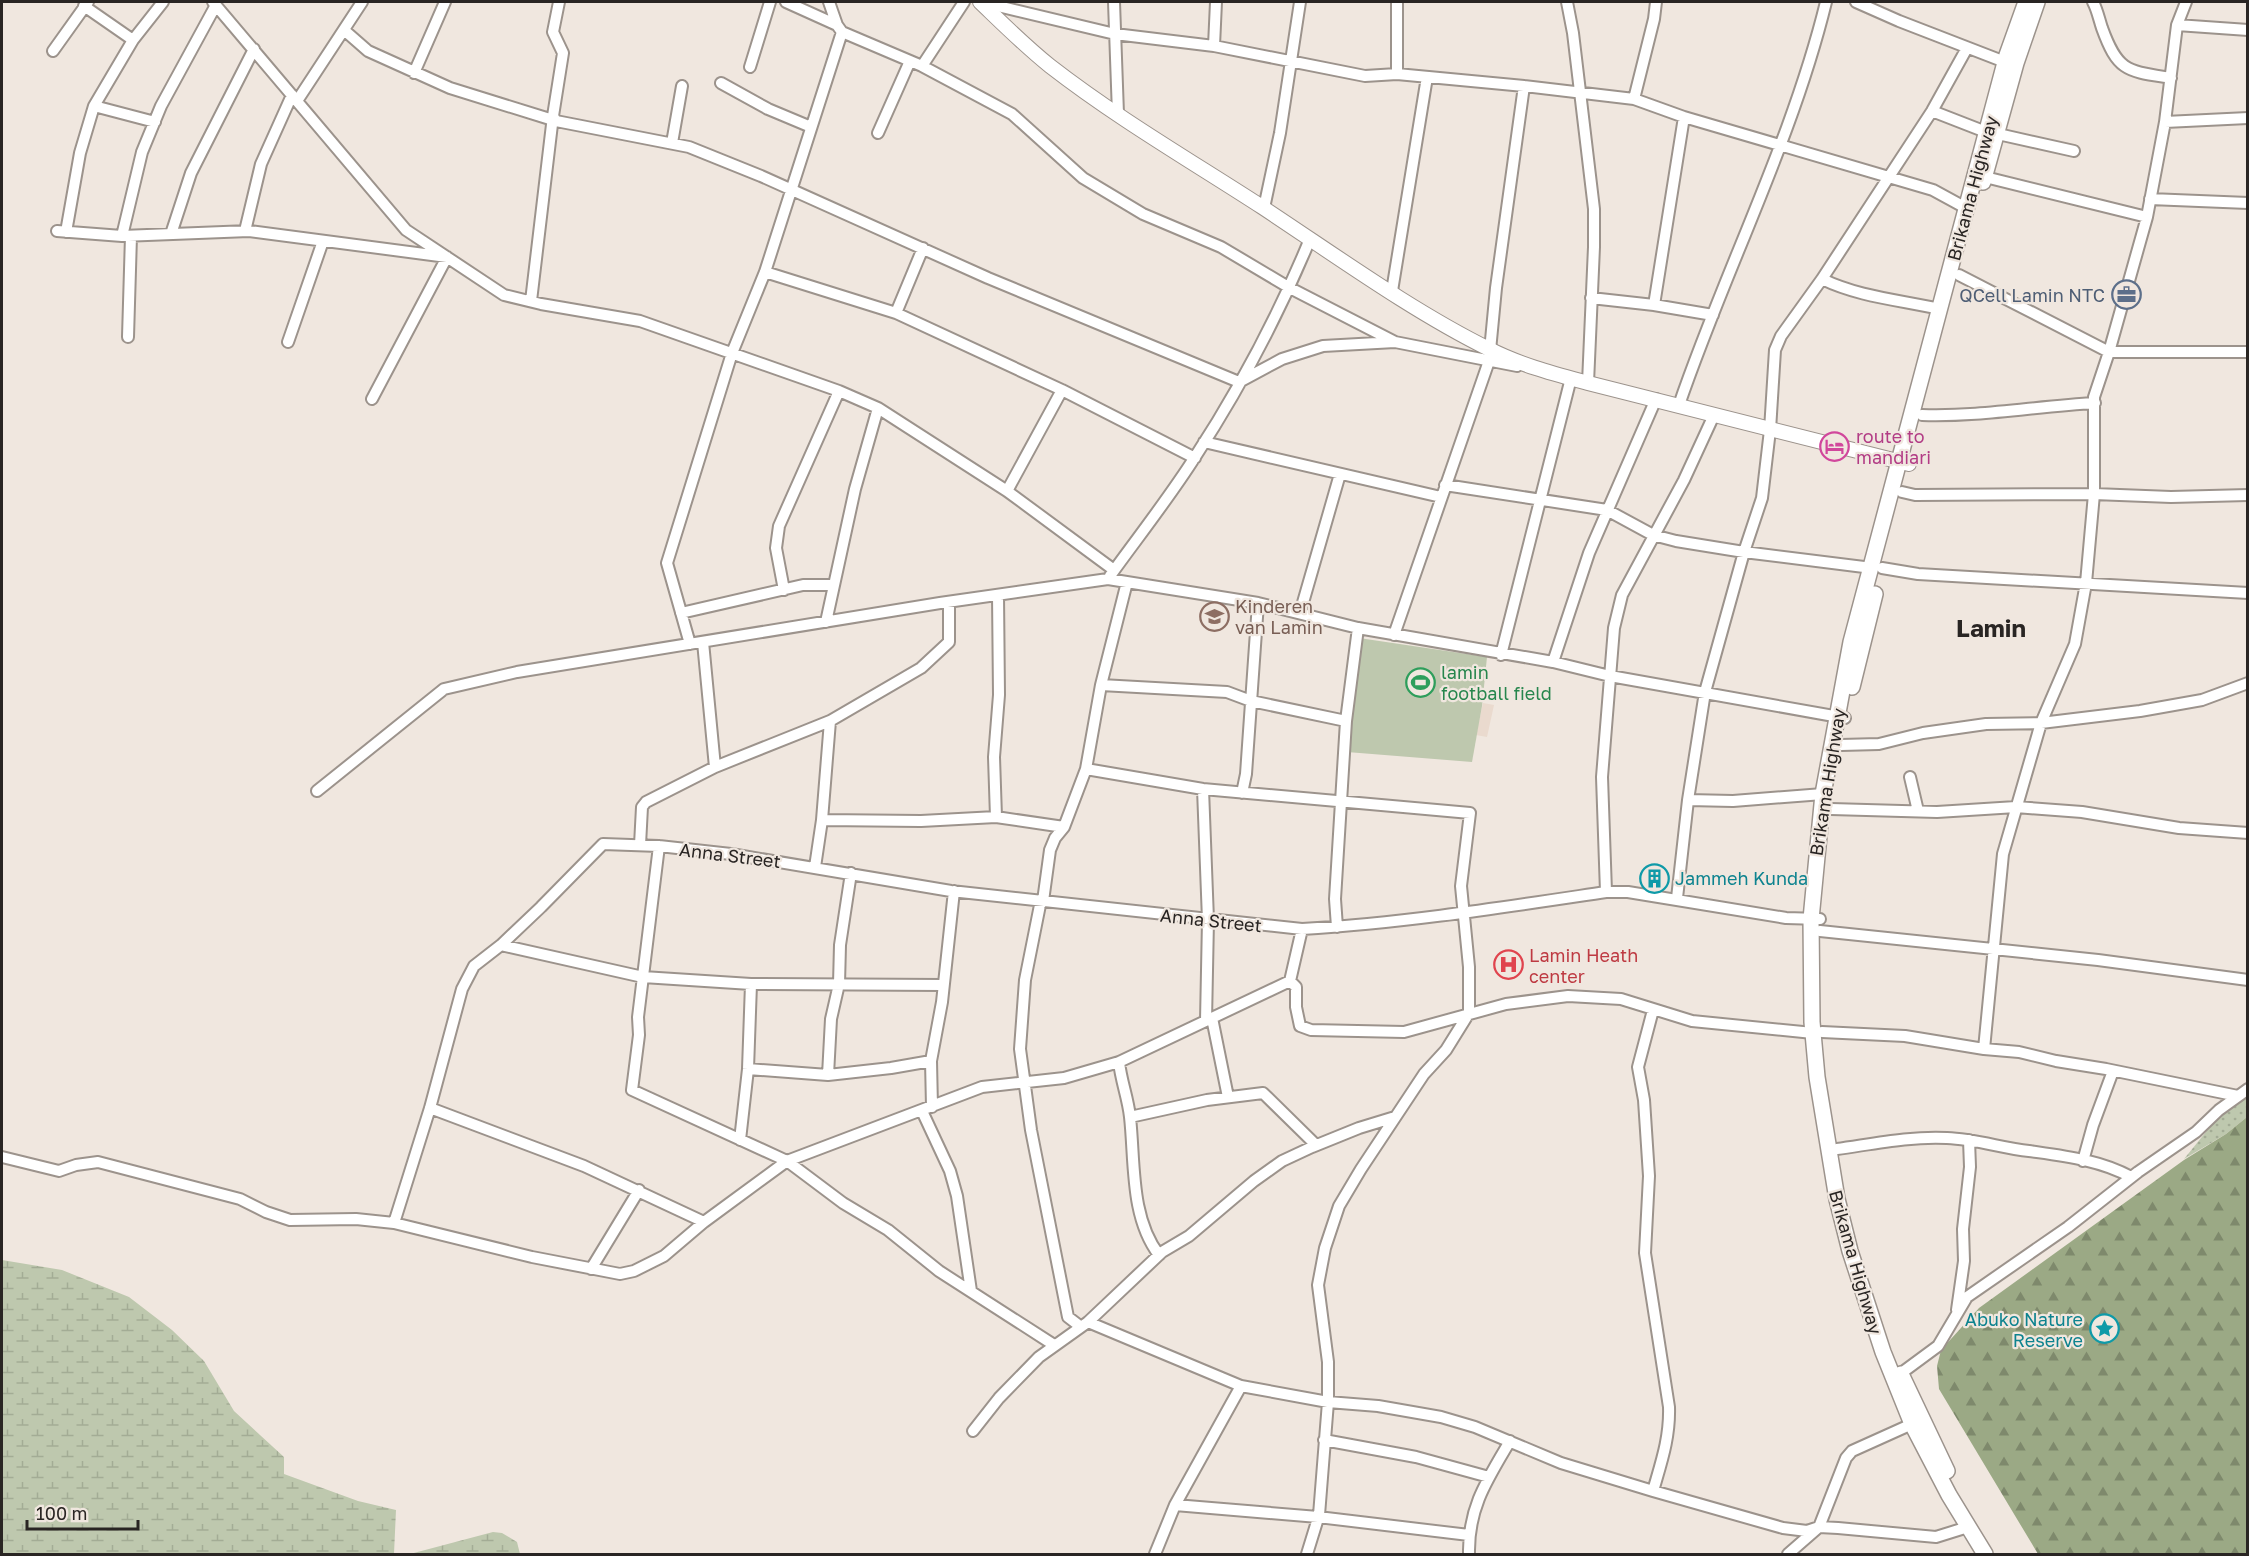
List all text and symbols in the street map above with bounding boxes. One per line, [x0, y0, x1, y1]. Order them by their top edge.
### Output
street label: Brikama Highway [1942, 113, 2002, 263]
office icon: QCell Lamin NTC [2110, 279, 2142, 311]
place label: QCell Lamin NTC [1959, 284, 2105, 306]
place label: route to mandiari [1856, 425, 1931, 468]
hotel icon: route to mandiari [1819, 430, 1851, 462]
place label: Kinderen van Lamin [1235, 595, 1323, 638]
school or university icon: Kinderen van Lamin [1198, 600, 1230, 632]
district label: Lamin [1956, 613, 2026, 642]
place label: lamin football field [1441, 661, 1552, 704]
sports icon: lamin football field [1404, 666, 1436, 698]
street label: Brikama Highway [1804, 707, 1850, 857]
street label: Anna Street [678, 838, 782, 872]
building icon: Jammeh Kunda [1638, 862, 1670, 894]
place label: Jammeh Kunda [1675, 867, 1808, 889]
street label: Anna Street [1159, 904, 1263, 936]
place label: Lamin Heath center [1529, 944, 1638, 987]
hospital icon: Lamin Heath center [1492, 949, 1524, 981]
street label: Brikama Highway [1825, 1187, 1887, 1337]
place label: Abuko Nature Reserve [1965, 1308, 2083, 1351]
place icon: Abuko Nature Reserve [2088, 1313, 2120, 1345]
scale bar [27, 1493, 138, 1531]
text: 100 m [36, 1502, 87, 1524]

